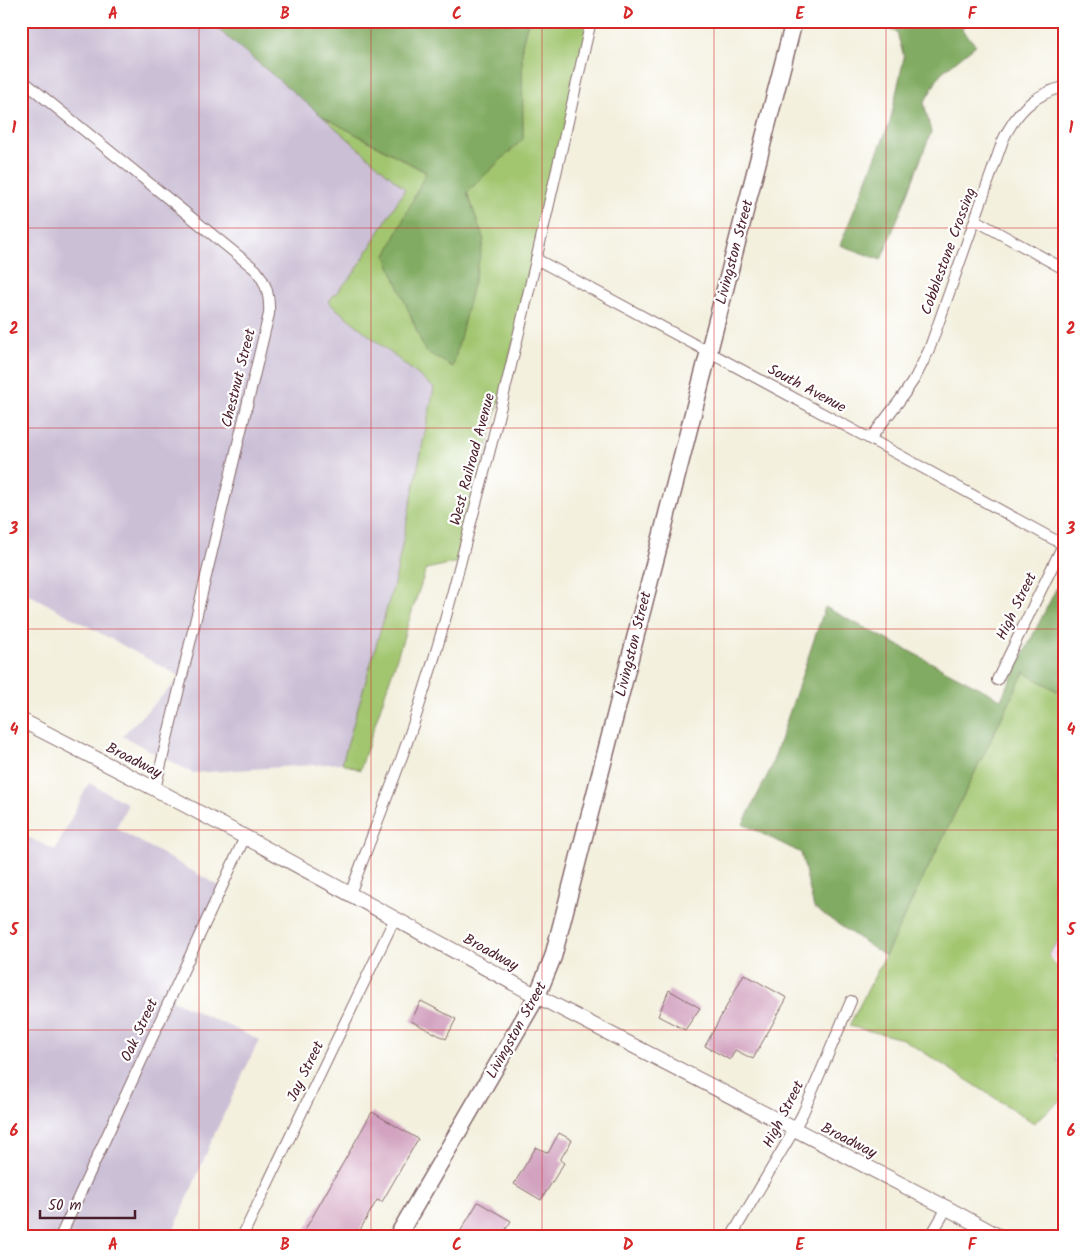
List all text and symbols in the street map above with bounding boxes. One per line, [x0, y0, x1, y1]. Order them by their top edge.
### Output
text: A [108, 2, 118, 27]
text: B [280, 2, 290, 27]
text: C [452, 2, 462, 27]
text: D [623, 2, 634, 27]
text: E [796, 2, 806, 27]
text: F [968, 2, 978, 27]
text: 1 [12, 116, 17, 141]
text: 1 [1069, 116, 1074, 141]
street label: Cobblestone Crossing [915, 184, 983, 318]
street label: Livingston Street [709, 197, 761, 307]
text: 2 [9, 317, 19, 342]
text: 2 [1066, 317, 1076, 342]
street label: Chestnut Street [215, 326, 263, 430]
street label: South Avenue [763, 358, 850, 420]
street label: West Railroad Avenue [444, 390, 502, 528]
text: 3 [9, 517, 19, 542]
text: 3 [1066, 517, 1076, 542]
street label: High Street [990, 568, 1044, 644]
street label: Livingston Street [609, 589, 659, 699]
text: 4 [10, 718, 19, 743]
text: 4 [1067, 718, 1076, 743]
street label: Broadway [101, 737, 167, 786]
text: 5 [9, 918, 20, 943]
text: 5 [1066, 918, 1077, 943]
street label: Broadway [458, 928, 523, 978]
street label: Livingston Street [480, 977, 554, 1083]
street label: Oak Street [115, 995, 165, 1066]
street label: Jay Street [281, 1037, 331, 1106]
street label: High Street [757, 1076, 811, 1152]
street label: Broadway [816, 1117, 882, 1166]
text: 6 [10, 1119, 19, 1144]
text: 6 [1067, 1119, 1076, 1144]
scale bar [40, 1188, 135, 1220]
text: 50 m [48, 1194, 82, 1218]
text: A [108, 1233, 118, 1258]
text: B [280, 1233, 290, 1258]
text: C [452, 1233, 462, 1258]
text: D [623, 1233, 634, 1258]
text: E [796, 1233, 806, 1258]
text: F [968, 1233, 978, 1258]

